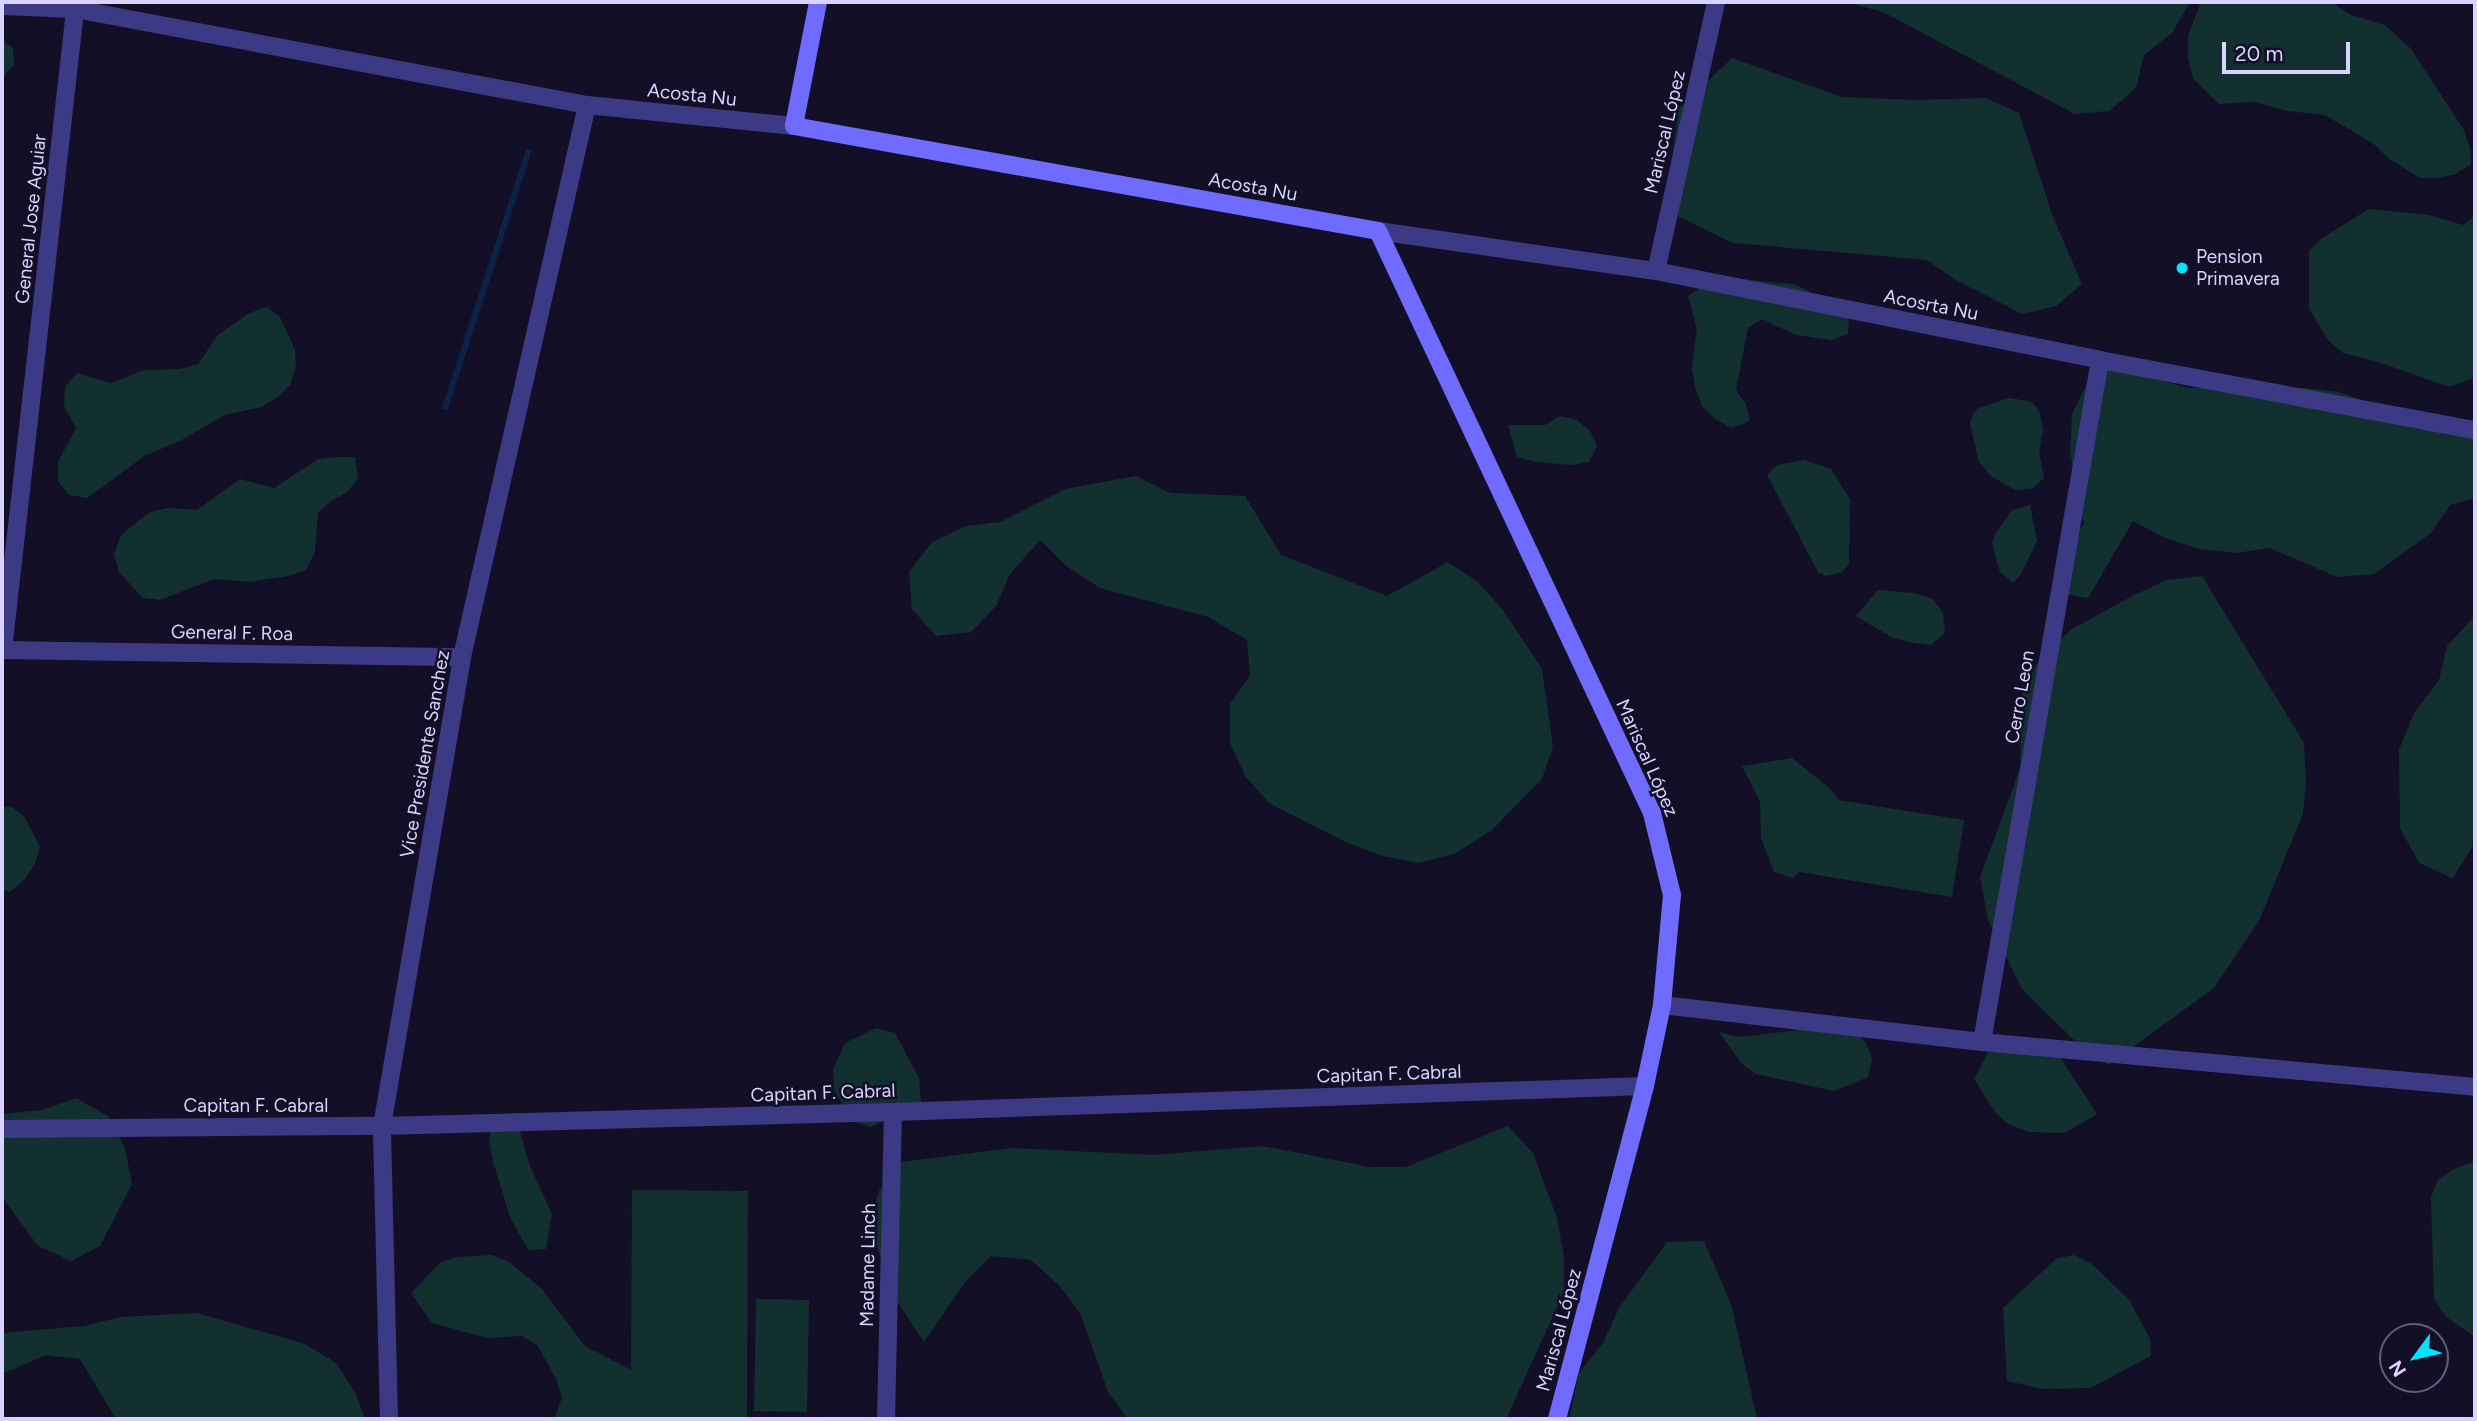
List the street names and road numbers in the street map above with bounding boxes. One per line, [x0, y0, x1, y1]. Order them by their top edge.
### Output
street label: Mariscal López [1640, 68, 1690, 196]
street label: Acosta Nu [646, 79, 738, 111]
street label: General Jose Aguiar [11, 133, 51, 305]
street label: Acosta Nu [1207, 168, 1299, 206]
street label: Acosrta Nu [1882, 285, 1980, 325]
street label: General F. Roa [171, 621, 293, 645]
street label: Vice Presidente Sanchez [395, 648, 455, 860]
street label: Cerro Leon [2001, 648, 2039, 746]
street label: Mariscal López [1611, 696, 1683, 820]
street label: Capitan F. Cabral [1316, 1060, 1462, 1088]
street label: Capitan F. Cabral [750, 1079, 896, 1107]
street label: Capitan F. Cabral [184, 1095, 328, 1117]
street label: Madame Linch [856, 1203, 880, 1327]
street label: Mariscal López [1532, 1266, 1586, 1394]

